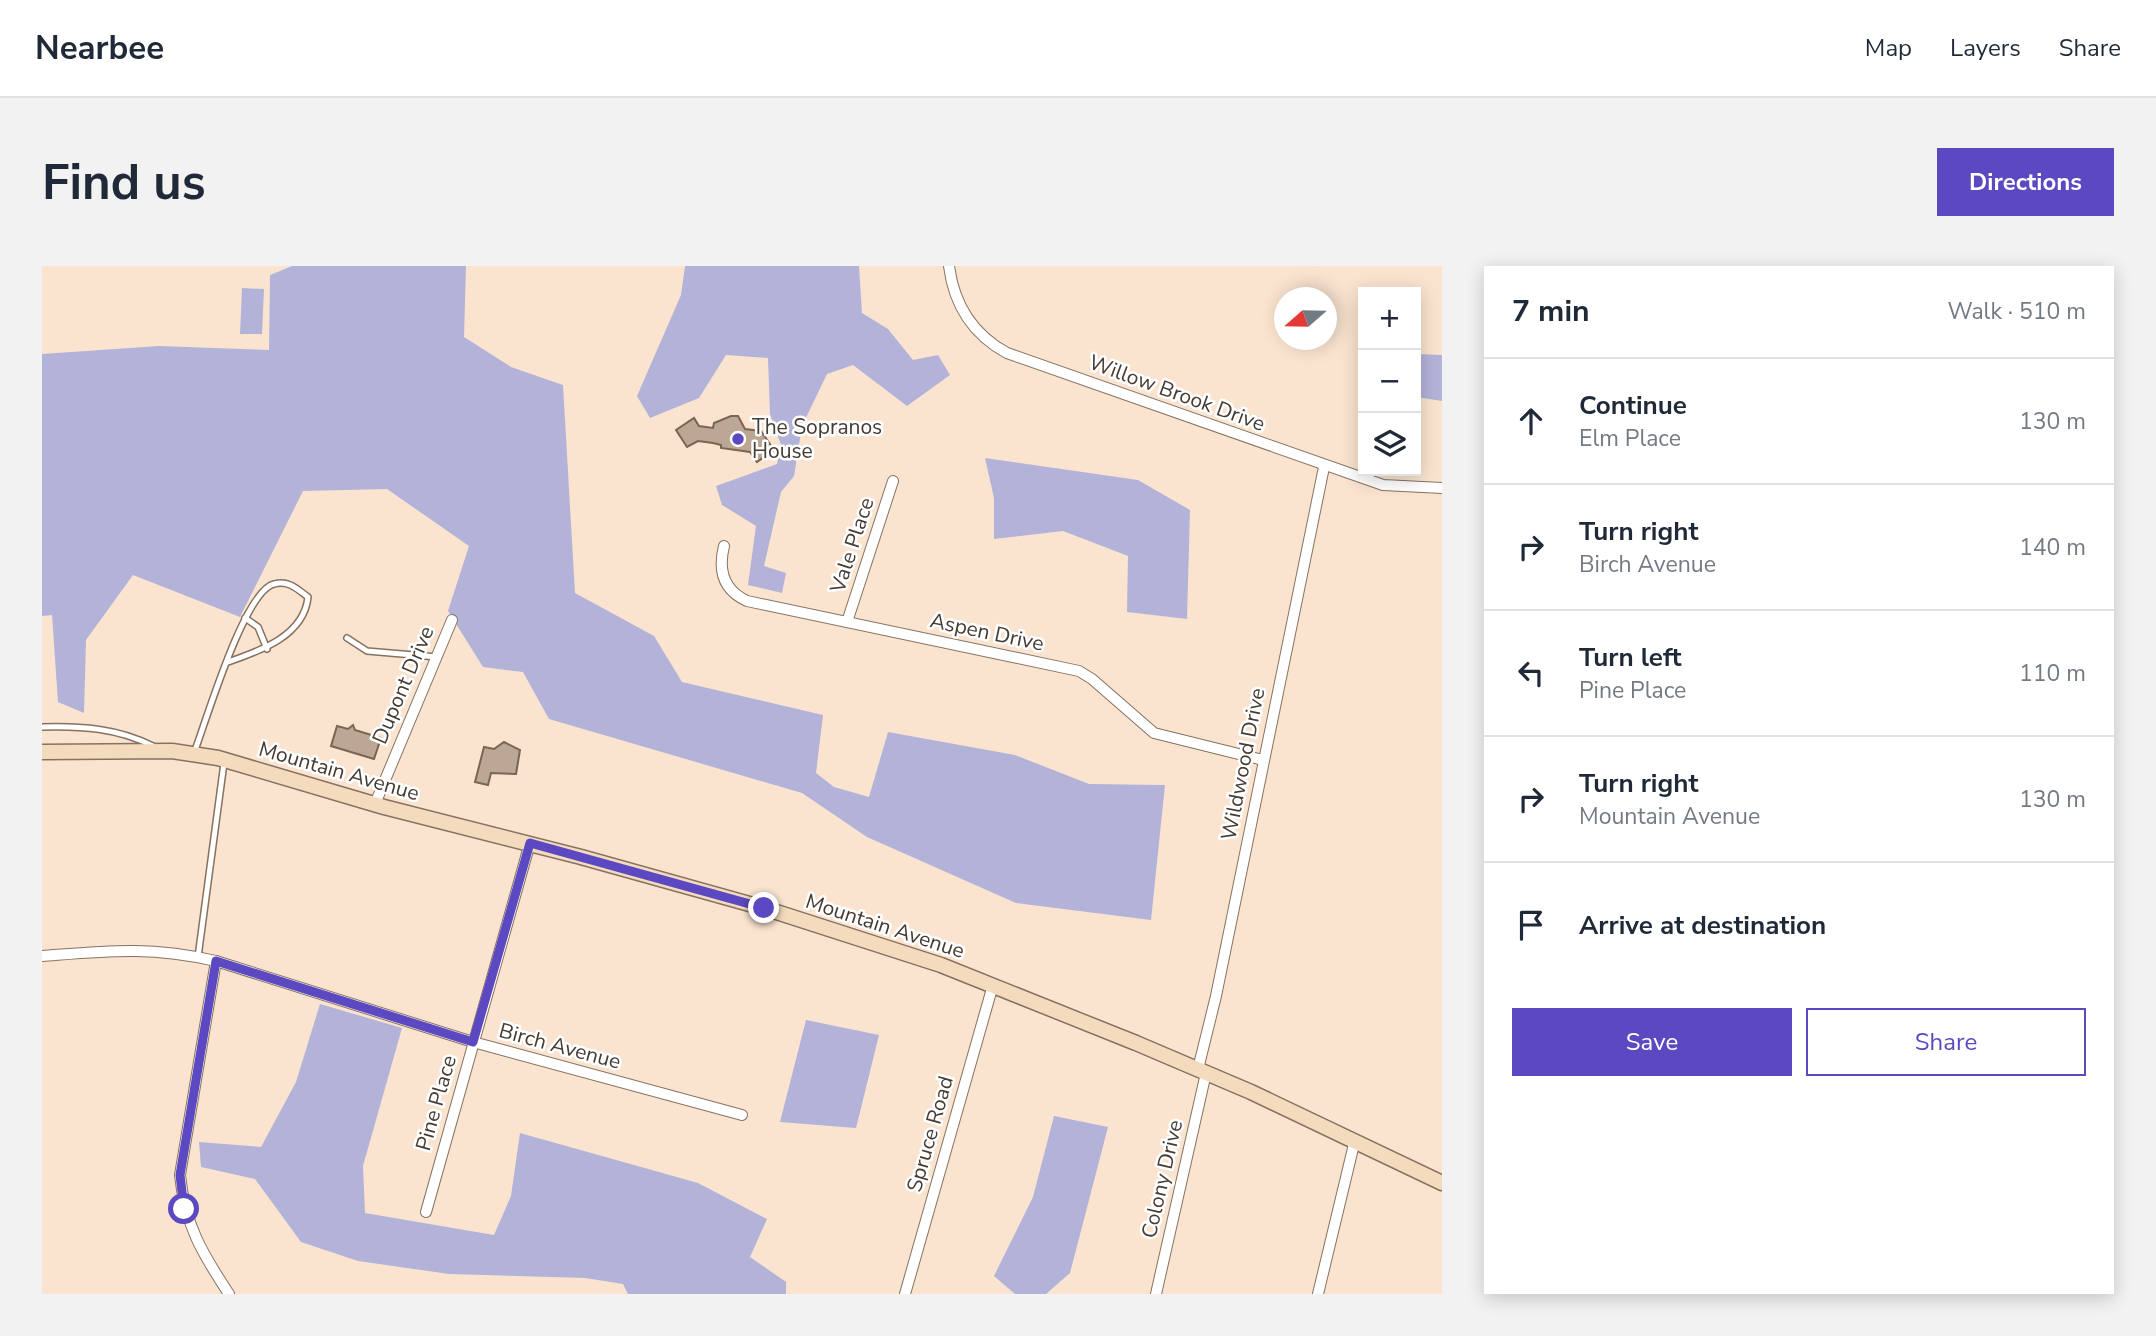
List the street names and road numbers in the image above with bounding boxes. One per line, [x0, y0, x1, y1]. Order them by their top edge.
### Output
street label: Willow Brook Drive [1085, 348, 1269, 438]
street label: Vale Place [823, 494, 881, 597]
street label: Aspen Drive [927, 606, 1047, 658]
street label: Dupont Drive [366, 622, 440, 748]
street label: Wildwood Drive [1215, 685, 1271, 843]
street label: Mountain Avenue [256, 735, 422, 807]
street label: Mountain Avenue [802, 887, 968, 965]
street label: Birch Avenue [496, 1016, 624, 1076]
street label: Pine Place [409, 1052, 463, 1154]
street label: Spruce Road [900, 1073, 960, 1195]
street label: Colony Drive [1135, 1117, 1189, 1241]

